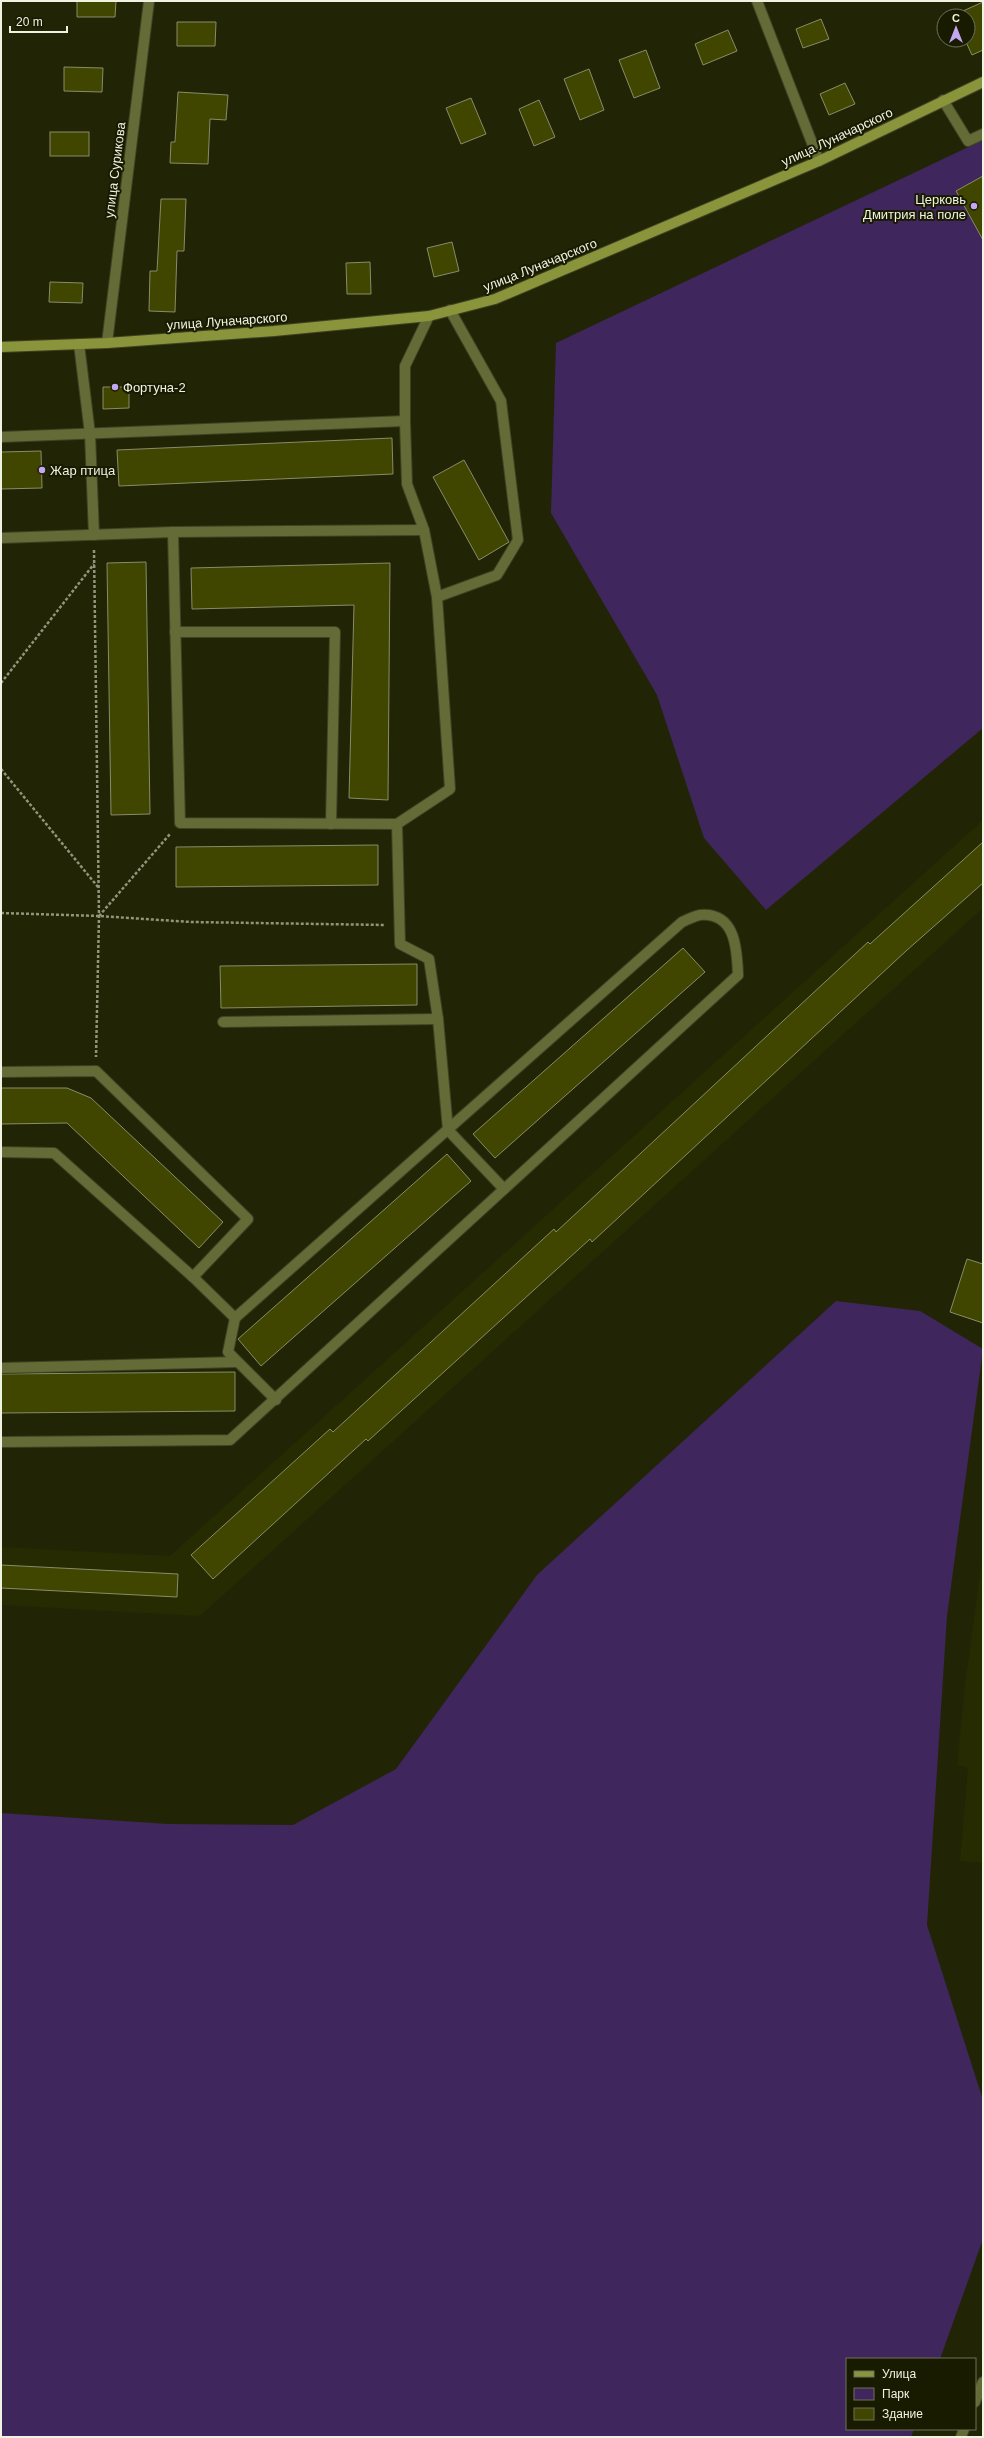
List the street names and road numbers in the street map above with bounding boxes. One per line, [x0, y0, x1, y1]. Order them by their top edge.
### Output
street label: улица Луначарского [779, 105, 895, 169]
street label: улица Сурикова [102, 120, 128, 219]
street label: улица Луначарского [481, 235, 599, 295]
street label: улица Луначарского [166, 309, 288, 333]

